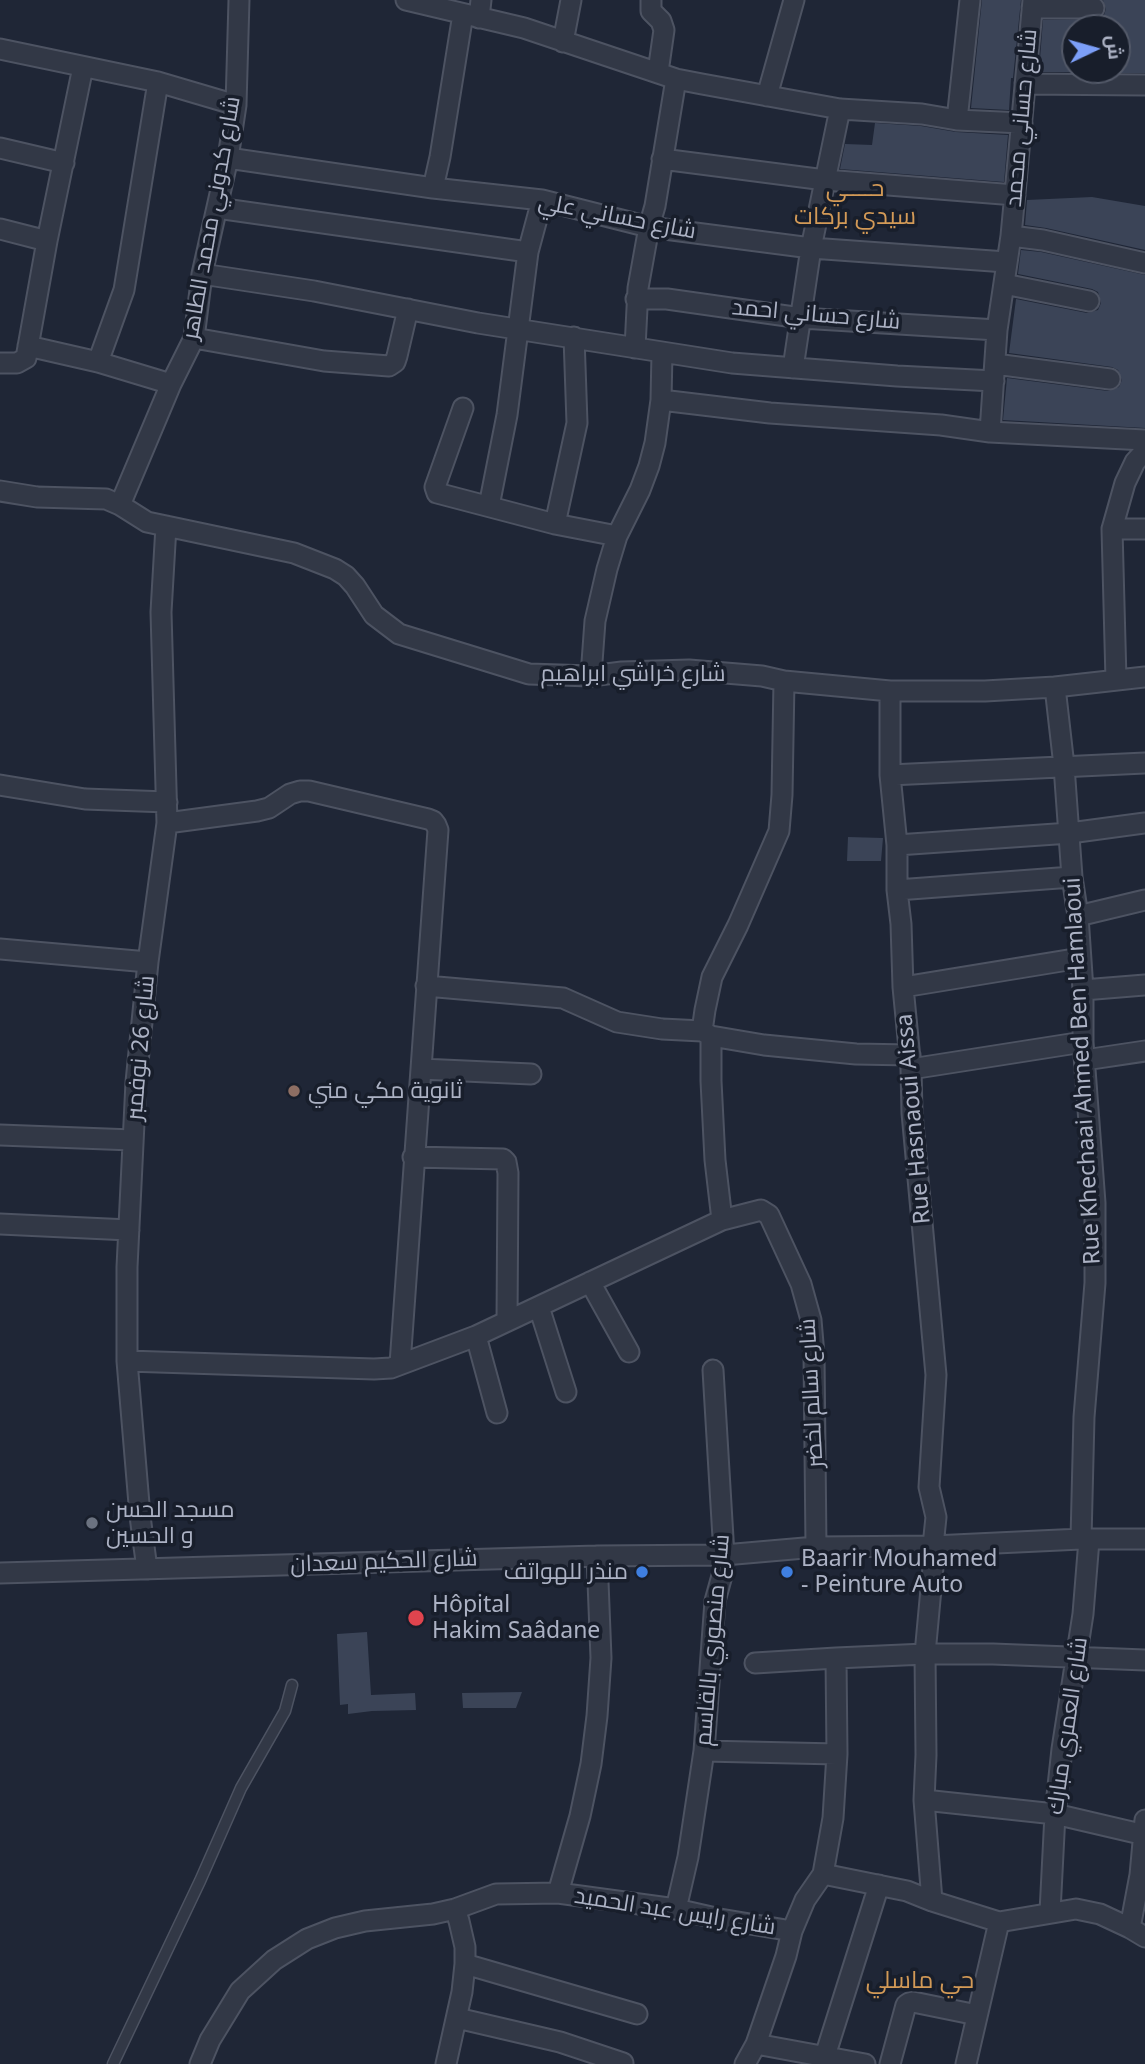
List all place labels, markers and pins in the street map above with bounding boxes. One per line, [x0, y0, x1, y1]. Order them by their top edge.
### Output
place label: ثانوية مكي مني [308, 1077, 462, 1105]
marker: ثانوية مكي مني [286, 1083, 302, 1099]
place label: مسجد الحسن و الحسين [106, 1496, 235, 1550]
marker: مسجد الحسن و الحسين [84, 1515, 100, 1531]
place label: Baarir Mouhamed - Peinture Auto [801, 1545, 997, 1599]
place label: منذر للهواتف [504, 1558, 628, 1586]
marker: منذر للهواتف [634, 1564, 650, 1580]
marker: Baarir Mouhamed - Peinture Auto [779, 1564, 795, 1580]
place label: Hôpital Hakim Saâdane [432, 1591, 600, 1645]
marker: Hôpital Hakim Saâdane [406, 1608, 426, 1628]

